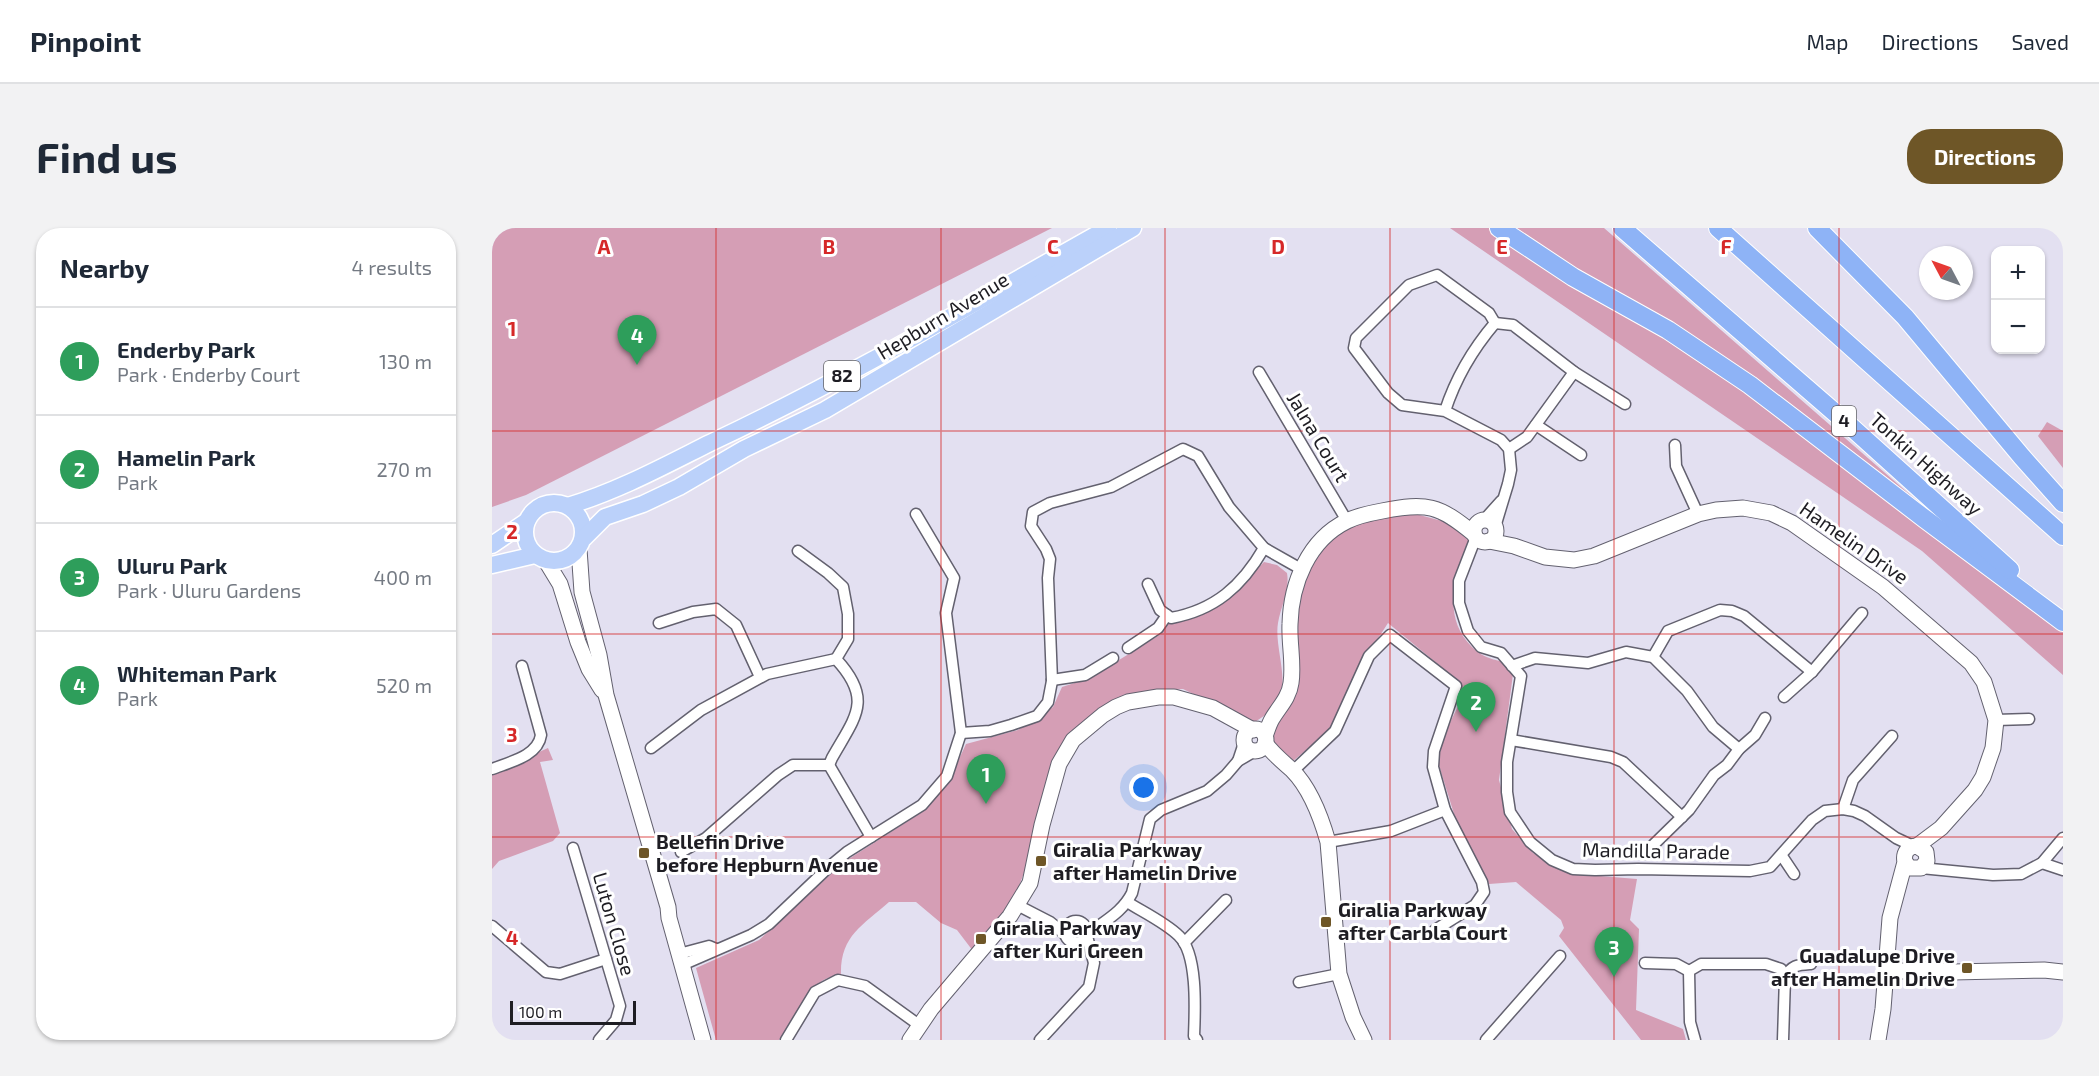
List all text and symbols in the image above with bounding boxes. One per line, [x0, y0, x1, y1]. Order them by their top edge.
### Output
text: Pinpoint [30, 24, 141, 58]
text: Map [1806, 29, 1849, 54]
text: Directions [1882, 29, 1978, 54]
text: Saved [2011, 29, 2069, 54]
button: Directions [1907, 129, 2063, 184]
text: Find us [36, 131, 178, 181]
text: A [597, 234, 611, 258]
text: B [823, 234, 835, 258]
text: C [1047, 234, 1059, 258]
text: D [1271, 234, 1285, 258]
text: E [1496, 234, 1508, 258]
text: F [1720, 234, 1732, 258]
north arrow [1919, 246, 1973, 300]
map controls [1991, 246, 2045, 354]
button: + [1991, 246, 2045, 300]
text: Nearby [60, 252, 149, 283]
text: 4 results [352, 255, 432, 279]
street label: Hepburn Avenue [872, 266, 1013, 364]
button: − [1991, 300, 2045, 354]
text: 1 [508, 316, 516, 340]
pin: 4 [618, 316, 656, 365]
text: Enderby Park [117, 336, 255, 362]
text: 1 [75, 349, 84, 373]
text: 130 m [379, 349, 432, 373]
road number: 82 [824, 361, 860, 391]
text: Park · Enderby Court [117, 362, 300, 386]
street label: Jalna Court [1283, 387, 1355, 486]
road number: 4 [1832, 406, 1856, 436]
street label: Tonkin Highway [1866, 407, 1988, 520]
text: Hamelin Park [117, 444, 256, 470]
text: 2 [74, 457, 85, 481]
text: 270 m [376, 457, 432, 481]
text: Park [117, 470, 158, 494]
street label: Hamelin Drive [1796, 496, 1913, 588]
text: 2 [506, 519, 518, 543]
text: Uluru Park [117, 552, 227, 578]
text: 3 [74, 565, 85, 589]
text: 400 m [374, 565, 432, 589]
text: Park · Uluru Gardens [117, 578, 301, 602]
text: Whiteman Park [117, 660, 277, 686]
text: 4 [73, 673, 86, 697]
text: 520 m [376, 673, 432, 697]
pin: 2 [1456, 682, 1496, 732]
text: Park [117, 686, 158, 710]
text: 3 [506, 722, 518, 746]
pin: 1 [966, 754, 1006, 804]
your location [1129, 773, 1158, 802]
place label: Bellefin Drive before Hepburn Avenue [656, 829, 878, 876]
place label: Giralia Parkway after Hamelin Drive [1053, 837, 1237, 884]
street label: Mandilla Parade [1582, 837, 1730, 863]
marker: Bellefin Drive before Hepburn Avenue [637, 846, 651, 860]
marker: Giralia Parkway after Hamelin Drive [1034, 854, 1048, 868]
street label: Luton Close [589, 869, 641, 978]
place label: Giralia Parkway after Carbla Court [1338, 897, 1507, 944]
place label: Giralia Parkway after Kuri Green [993, 915, 1143, 962]
marker: Giralia Parkway after Carbla Court [1319, 915, 1333, 929]
text: 4 [506, 925, 519, 949]
pin: 3 [1594, 928, 1634, 977]
marker: Giralia Parkway after Kuri Green [974, 932, 988, 946]
place label: Guadalupe Drive after Hamelin Drive [1771, 943, 1955, 990]
marker: Guadalupe Drive after Hamelin Drive [1960, 961, 1974, 975]
scale bar [510, 998, 636, 1026]
text: 100 m [519, 1002, 562, 1021]

